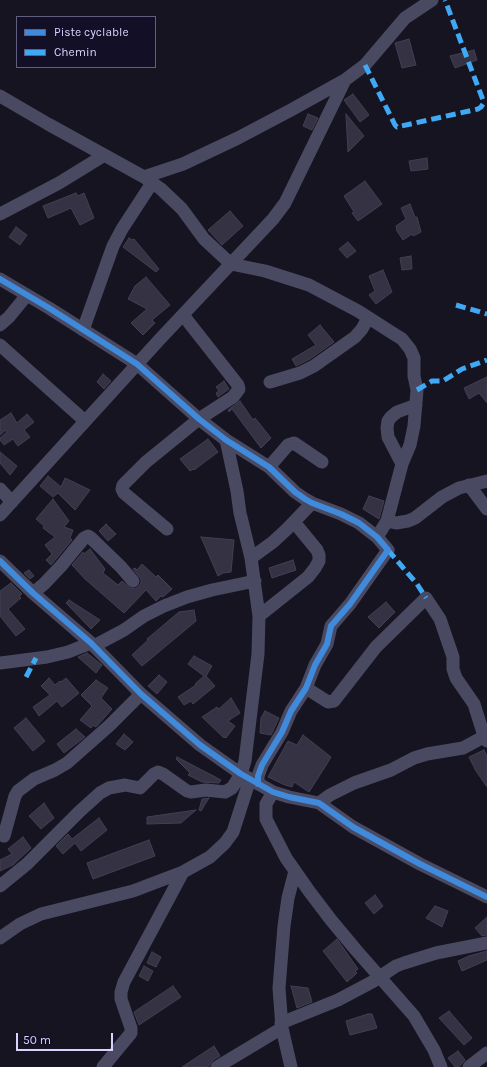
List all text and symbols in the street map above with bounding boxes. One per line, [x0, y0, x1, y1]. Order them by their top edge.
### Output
legend [16, 16, 156, 68]
text: Piste cyclable [54, 25, 129, 39]
text: Chemin [54, 45, 97, 59]
scale bar [18, 1025, 115, 1051]
text: 50 m [23, 1033, 51, 1047]

